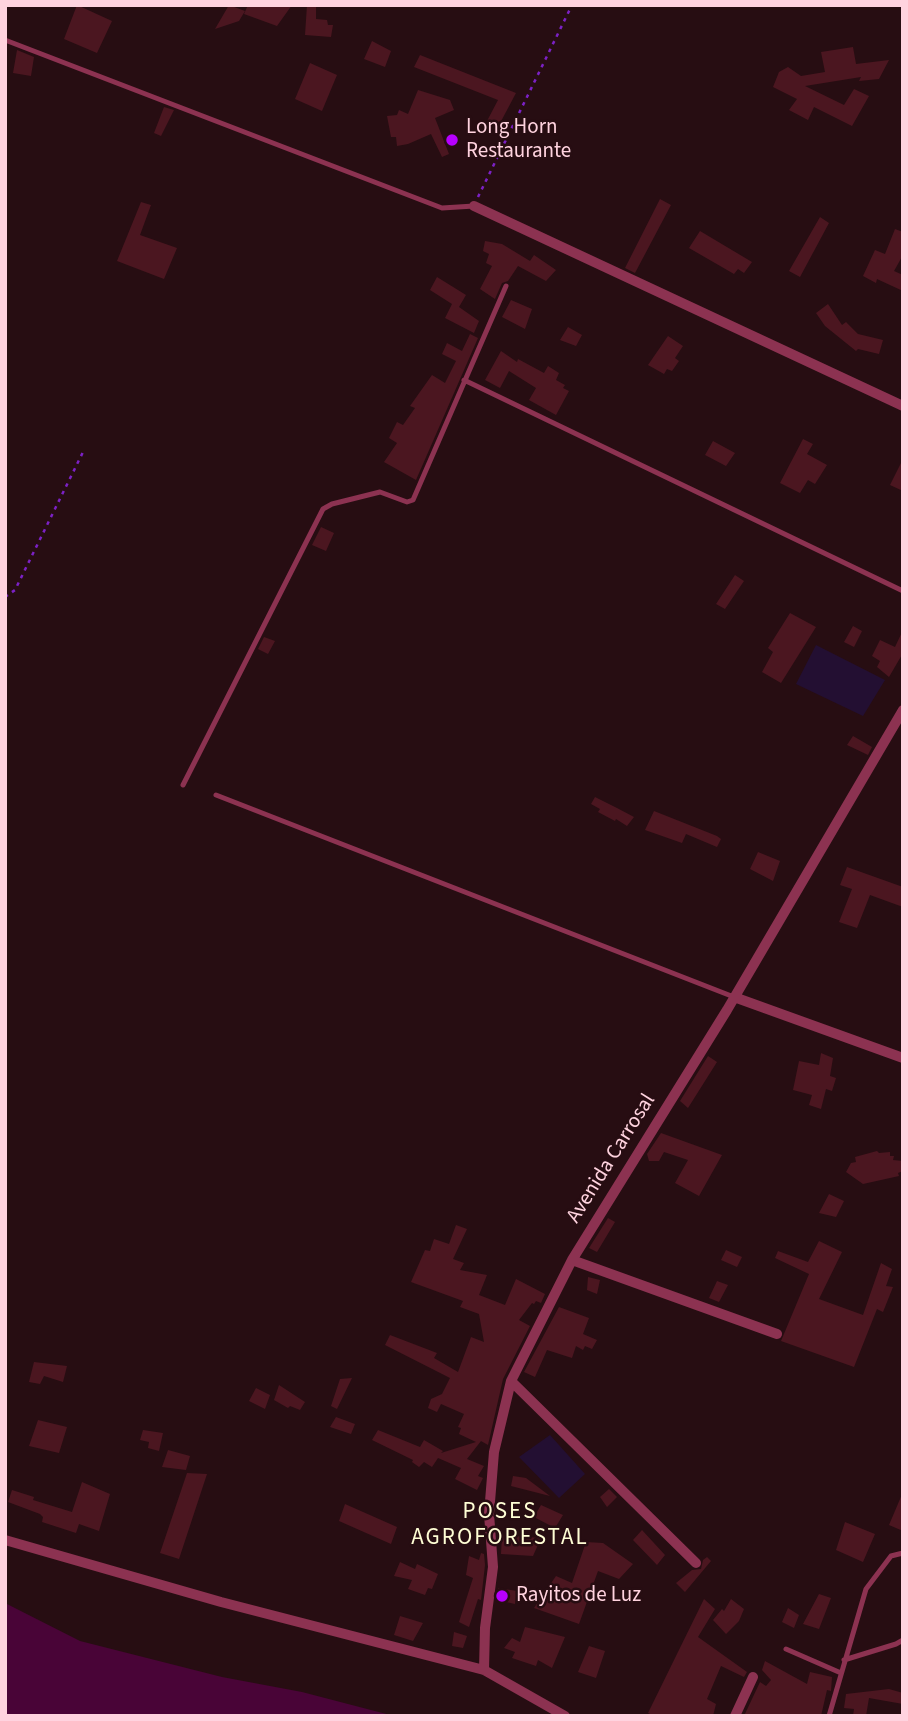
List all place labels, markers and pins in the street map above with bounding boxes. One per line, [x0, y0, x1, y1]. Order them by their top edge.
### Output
place label: Long Horn Restaurante [466, 115, 571, 165]
marker: Long Horn Restaurante [444, 132, 460, 148]
place label: Rayitos de Luz [516, 1583, 641, 1609]
marker: Rayitos de Luz [494, 1588, 510, 1604]

